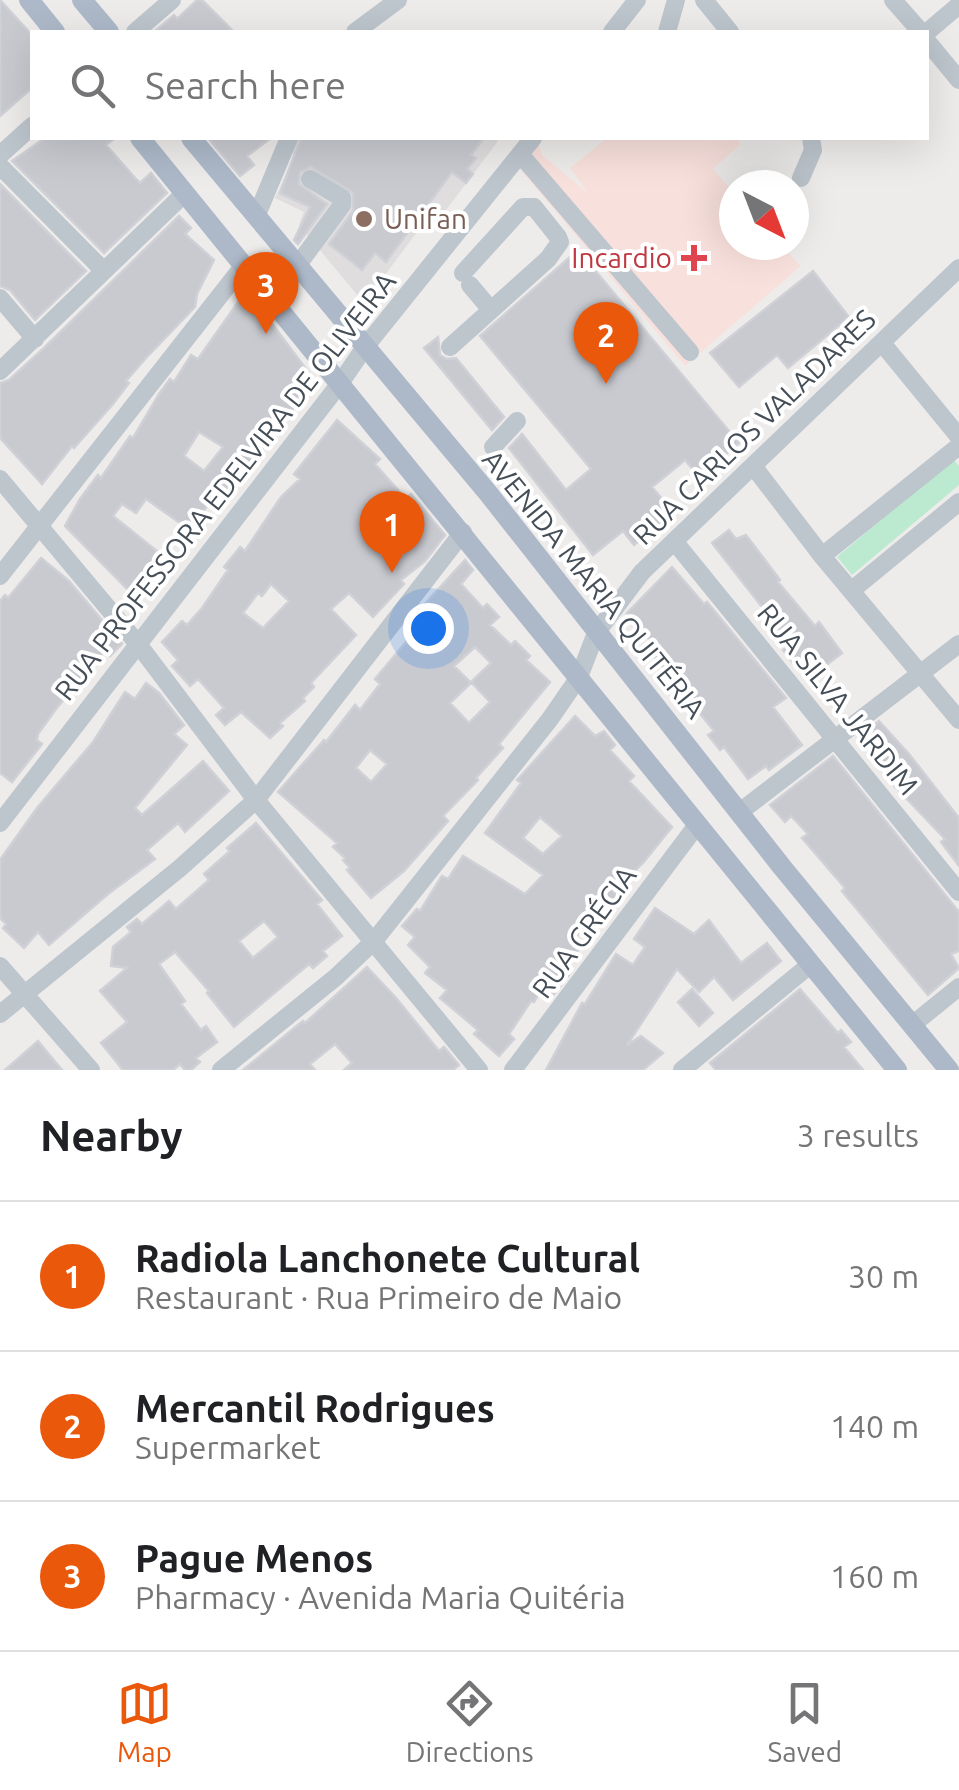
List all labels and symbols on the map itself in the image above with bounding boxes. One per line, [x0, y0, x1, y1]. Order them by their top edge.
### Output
north arrow [719, 170, 809, 260]
place label: Unifan [384, 203, 467, 234]
marker: Unifan [353, 208, 375, 230]
place label: Incardio [571, 242, 672, 273]
marker: Incardio [681, 245, 707, 271]
pin: 3 [234, 252, 298, 334]
street label: RUA PROFESSORA EDELVIRA DE OLIVEIRA [48, 266, 401, 706]
pin: 2 [574, 302, 638, 384]
street label: RUA CARLOS VALADARES [626, 303, 881, 550]
street label: AVENIDA MARIA QUITÉRIA [477, 443, 713, 724]
pin: 1 [360, 490, 424, 573]
street label: RUA SILVA JARDIM [752, 597, 925, 800]
your location [403, 603, 454, 654]
street label: RUA GRÉCIA [525, 859, 642, 1004]

